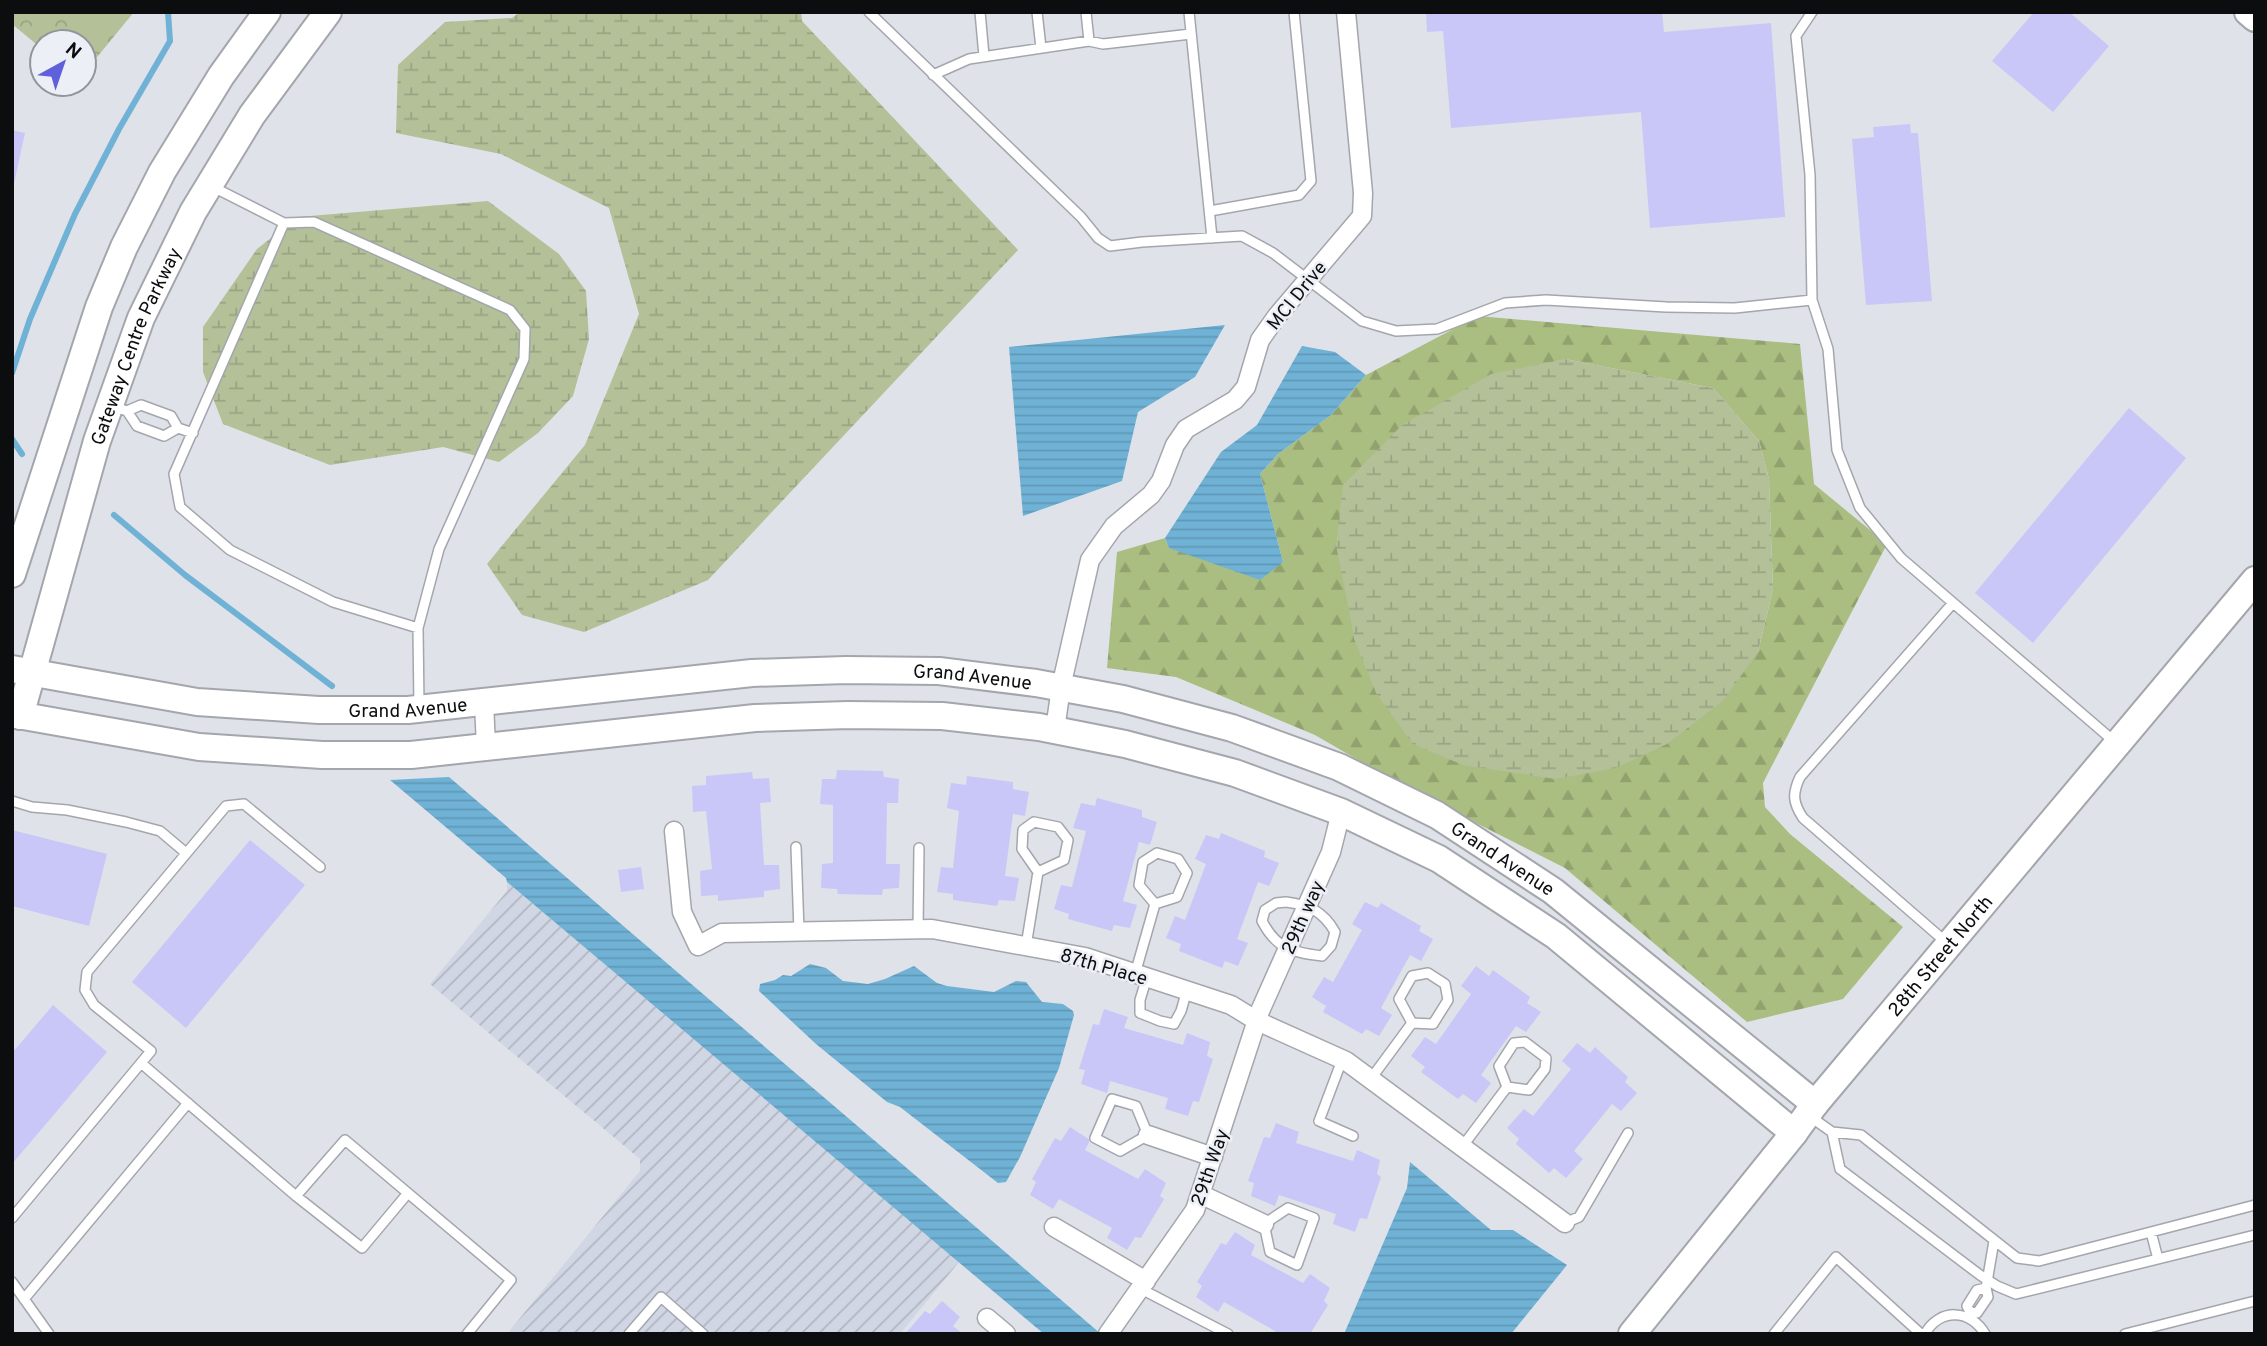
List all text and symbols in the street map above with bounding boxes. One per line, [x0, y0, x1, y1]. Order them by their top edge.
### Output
north arrow [28, 28, 98, 98]
text: N [60, 38, 86, 65]
street label: Gateway Centre Parkway [86, 244, 188, 449]
street label: MCI Drive [1262, 257, 1333, 336]
street label: Grand Avenue [913, 661, 1033, 696]
street label: Grand Avenue [348, 694, 469, 724]
street label: Grand Avenue [1445, 817, 1558, 903]
street label: 29th way [1277, 877, 1331, 958]
street label: 28th Street North [1884, 891, 1999, 1022]
street label: 87th Place [1057, 944, 1150, 992]
street label: 29th Way [1187, 1126, 1235, 1209]

